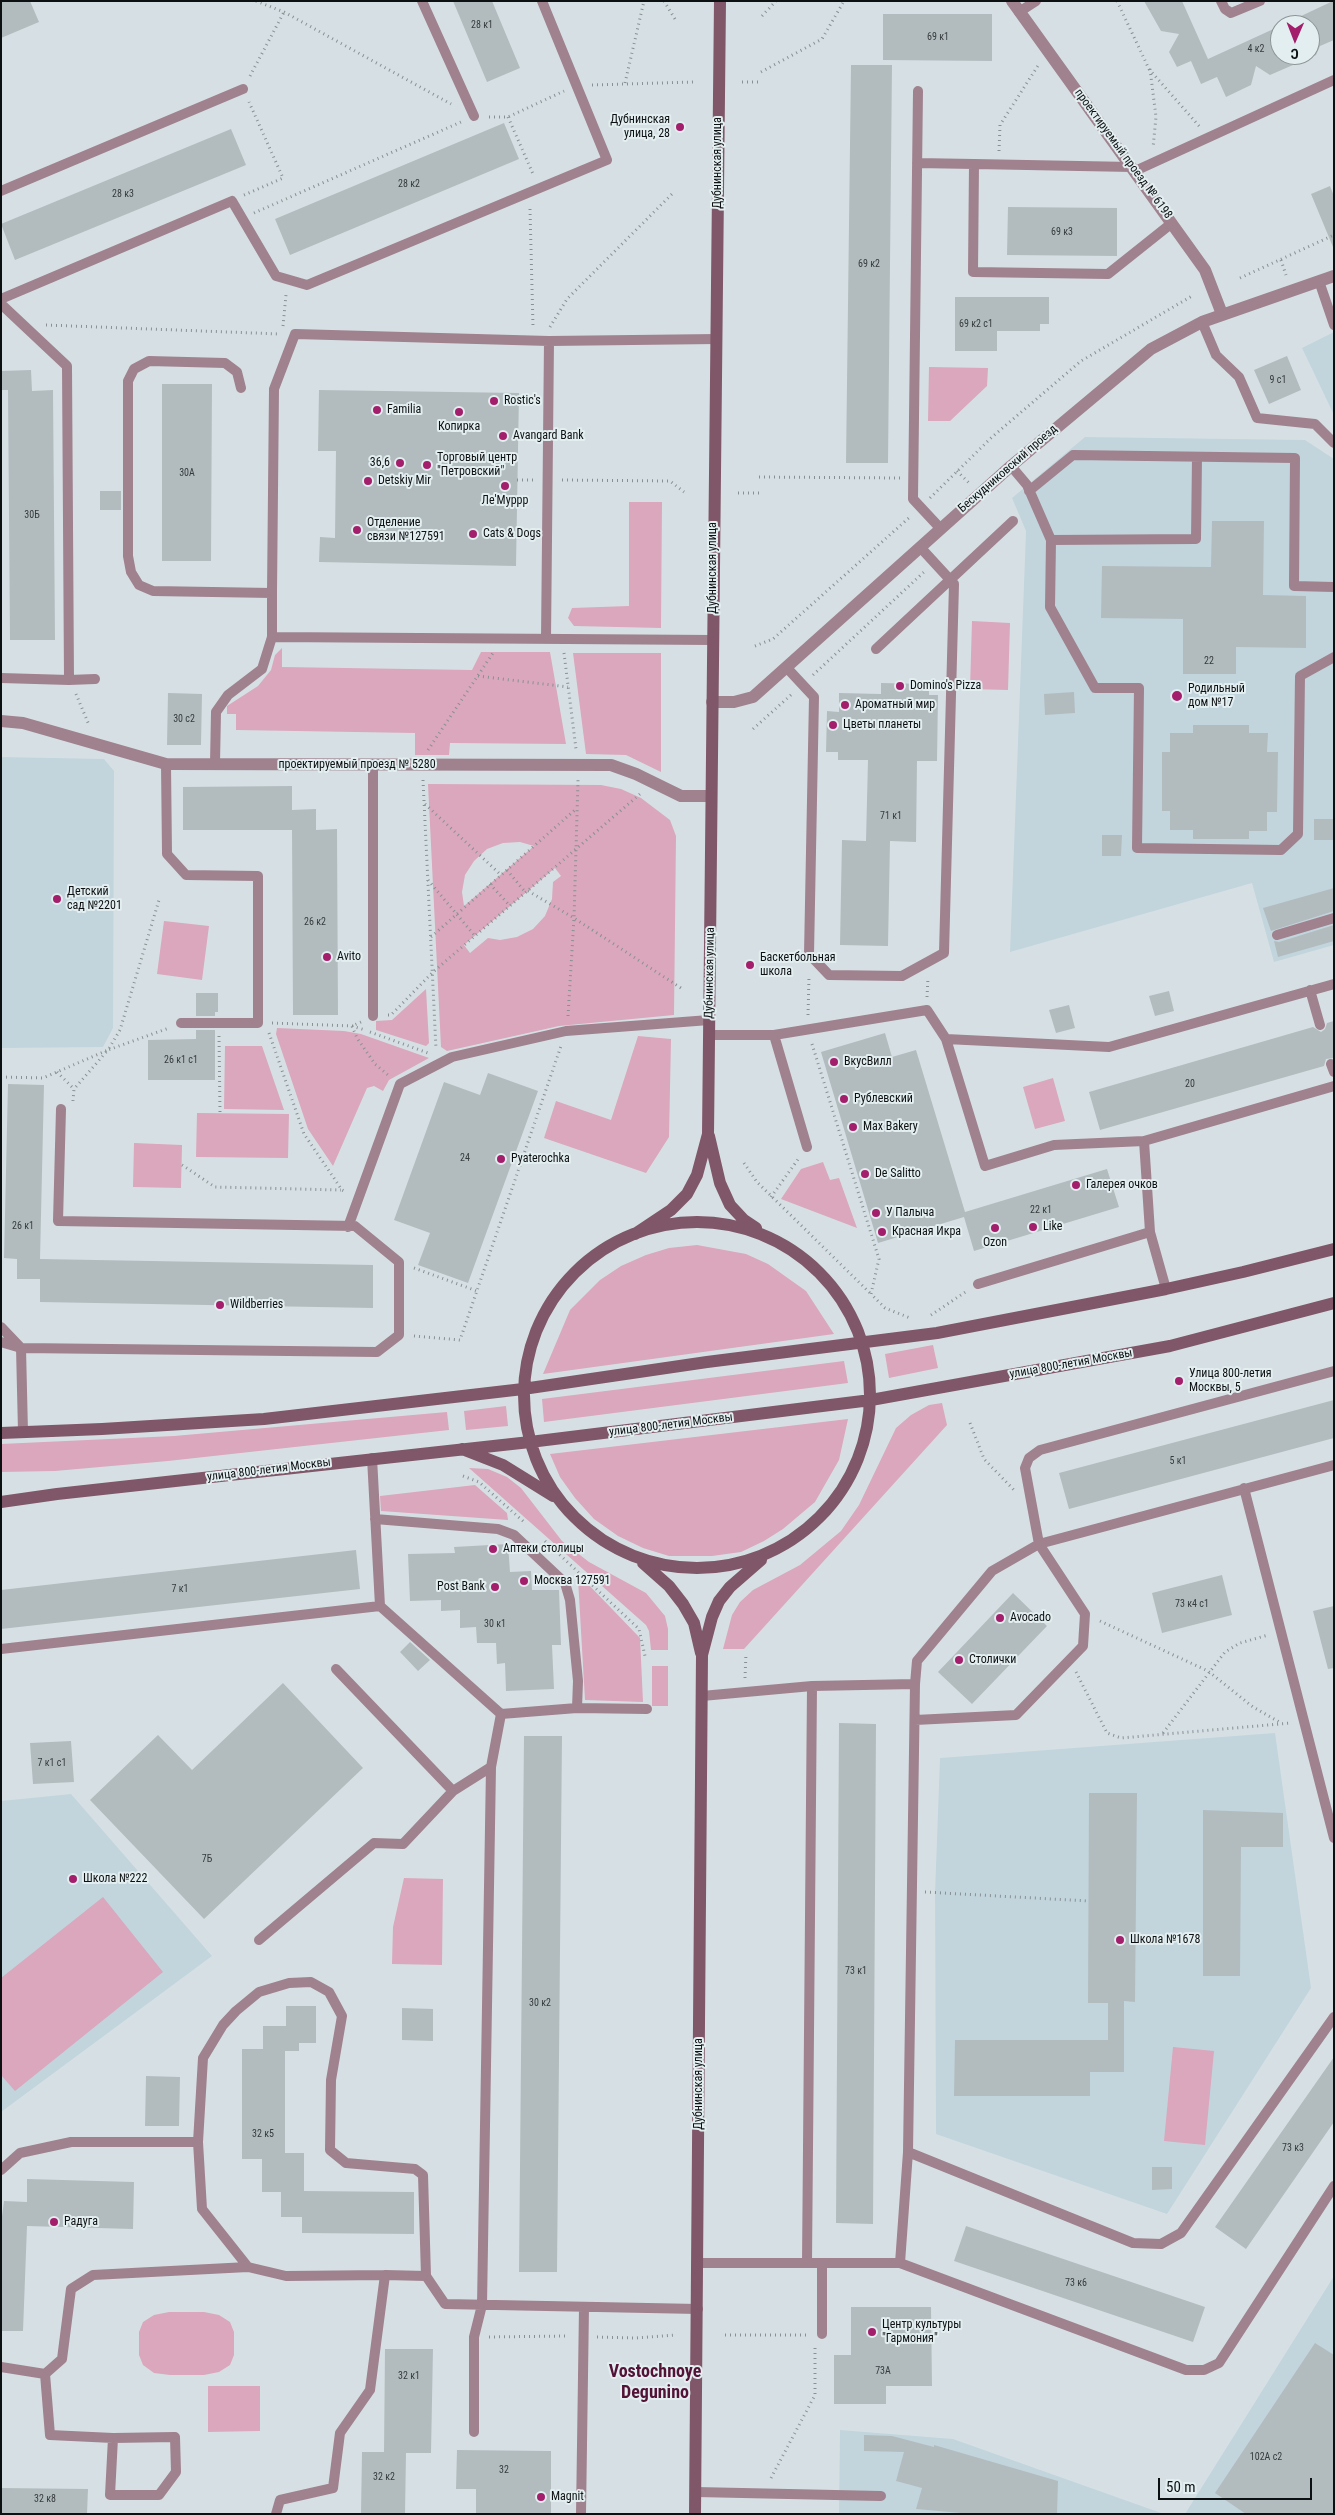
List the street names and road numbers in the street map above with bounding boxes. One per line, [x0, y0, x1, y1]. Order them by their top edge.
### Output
street label: проектируемый проезд № 6198 [1071, 86, 1175, 222]
street label: Дубнинская улица [711, 117, 725, 209]
street label: Бескудниковский проезд [956, 422, 1060, 516]
street label: Дубнинская улица [706, 522, 720, 614]
street label: проектируемый проезд № 5280 [278, 758, 436, 772]
street label: Дубнинская улица [702, 927, 718, 1019]
street label: улица 800-летия Москвы [1008, 1346, 1134, 1382]
street label: улица 800-летия Москвы [608, 1410, 734, 1440]
street label: улица 800-летия Москвы [206, 1455, 332, 1485]
street label: Дубнинская улица [692, 2038, 706, 2130]

